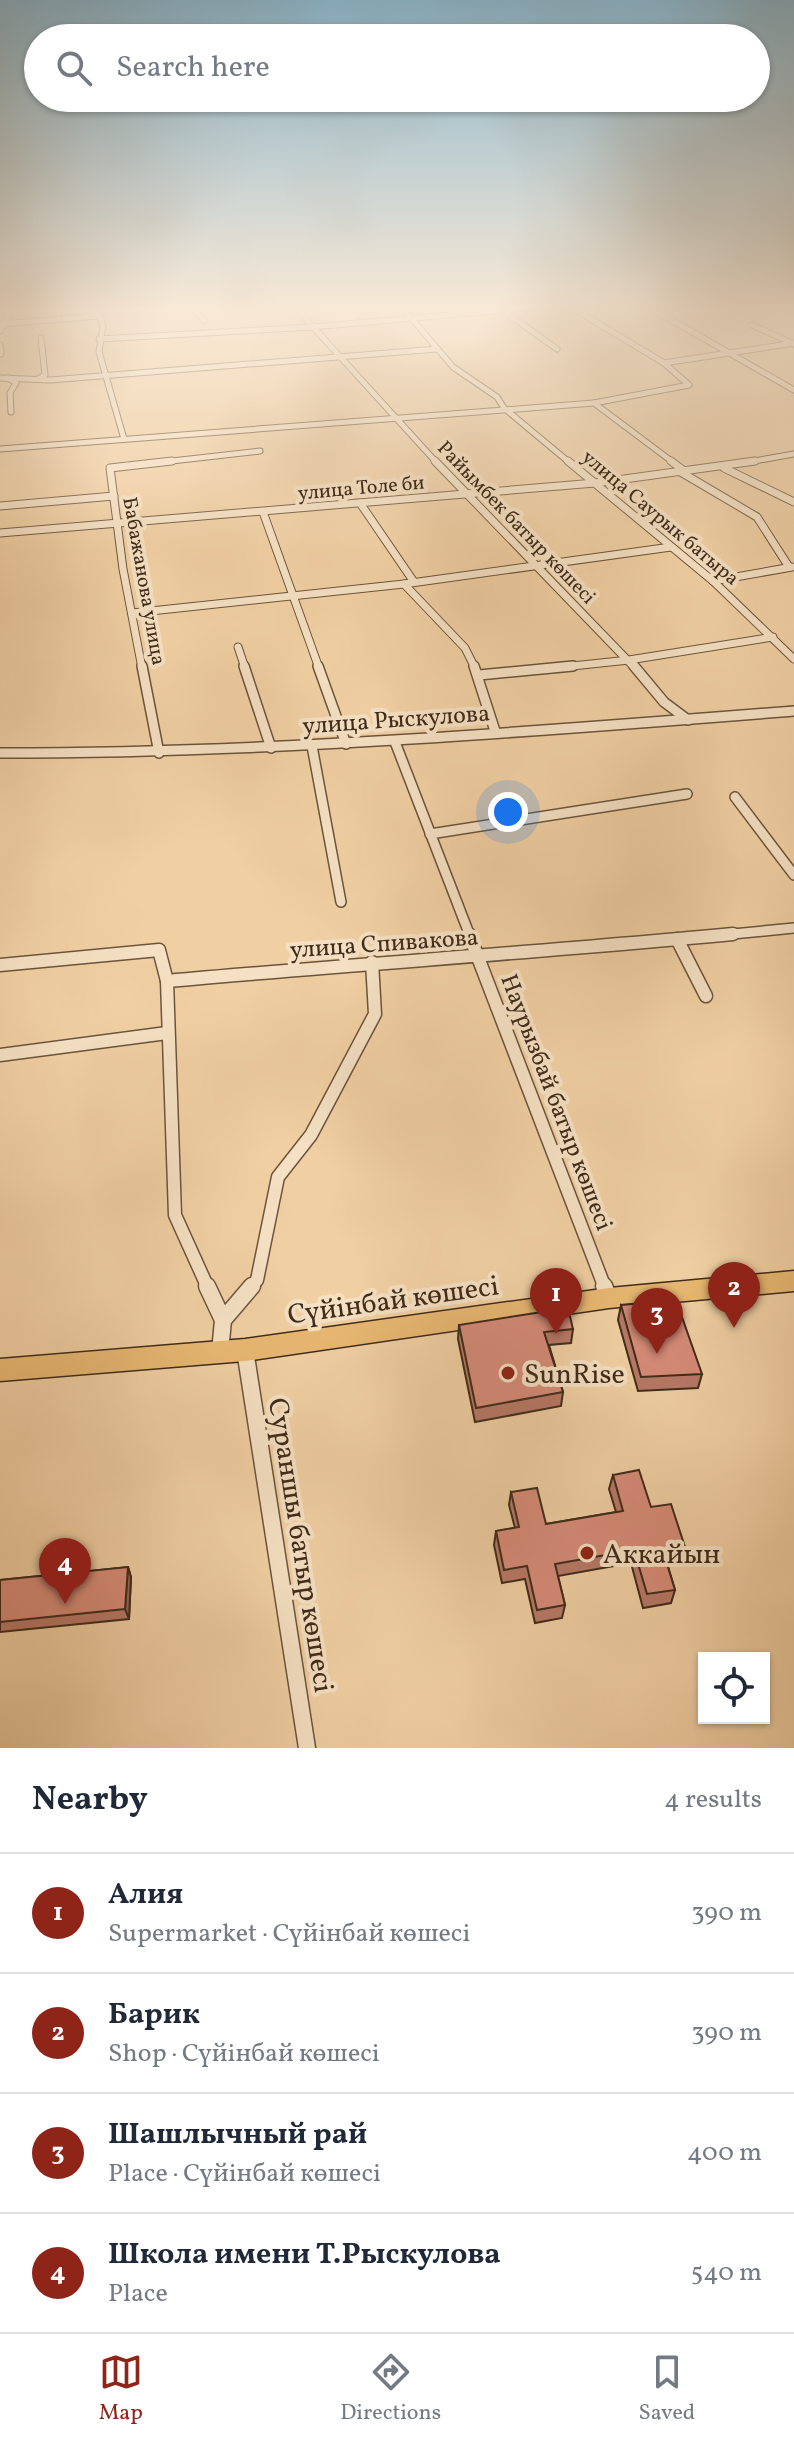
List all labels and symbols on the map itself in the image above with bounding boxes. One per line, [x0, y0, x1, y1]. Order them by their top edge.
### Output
street label: Райымбек батыр көшесі [430, 435, 601, 611]
street label: улица Саурык батыра [575, 444, 745, 593]
street label: улица Толе би [297, 470, 426, 508]
street label: Бабажанова улица [114, 495, 172, 668]
street label: улица Рыскулова [301, 697, 491, 745]
your location [488, 792, 528, 832]
street label: улица Спивакова [289, 921, 480, 969]
street label: Наурызбай батыр көшесі [490, 969, 620, 1236]
pin: 2 [708, 1262, 760, 1328]
street label: Сүйінбай көшесі [285, 1267, 501, 1336]
pin: 1 [530, 1268, 582, 1334]
pin: 3 [631, 1288, 683, 1354]
place label: SunRise [524, 1356, 625, 1395]
marker: SunRise [499, 1364, 517, 1382]
street label: Сураншы батыр көшесі [257, 1395, 342, 1696]
place label: Аккайын [603, 1536, 720, 1575]
pin: 4 [39, 1538, 91, 1604]
marker: Аккайын [578, 1544, 596, 1562]

